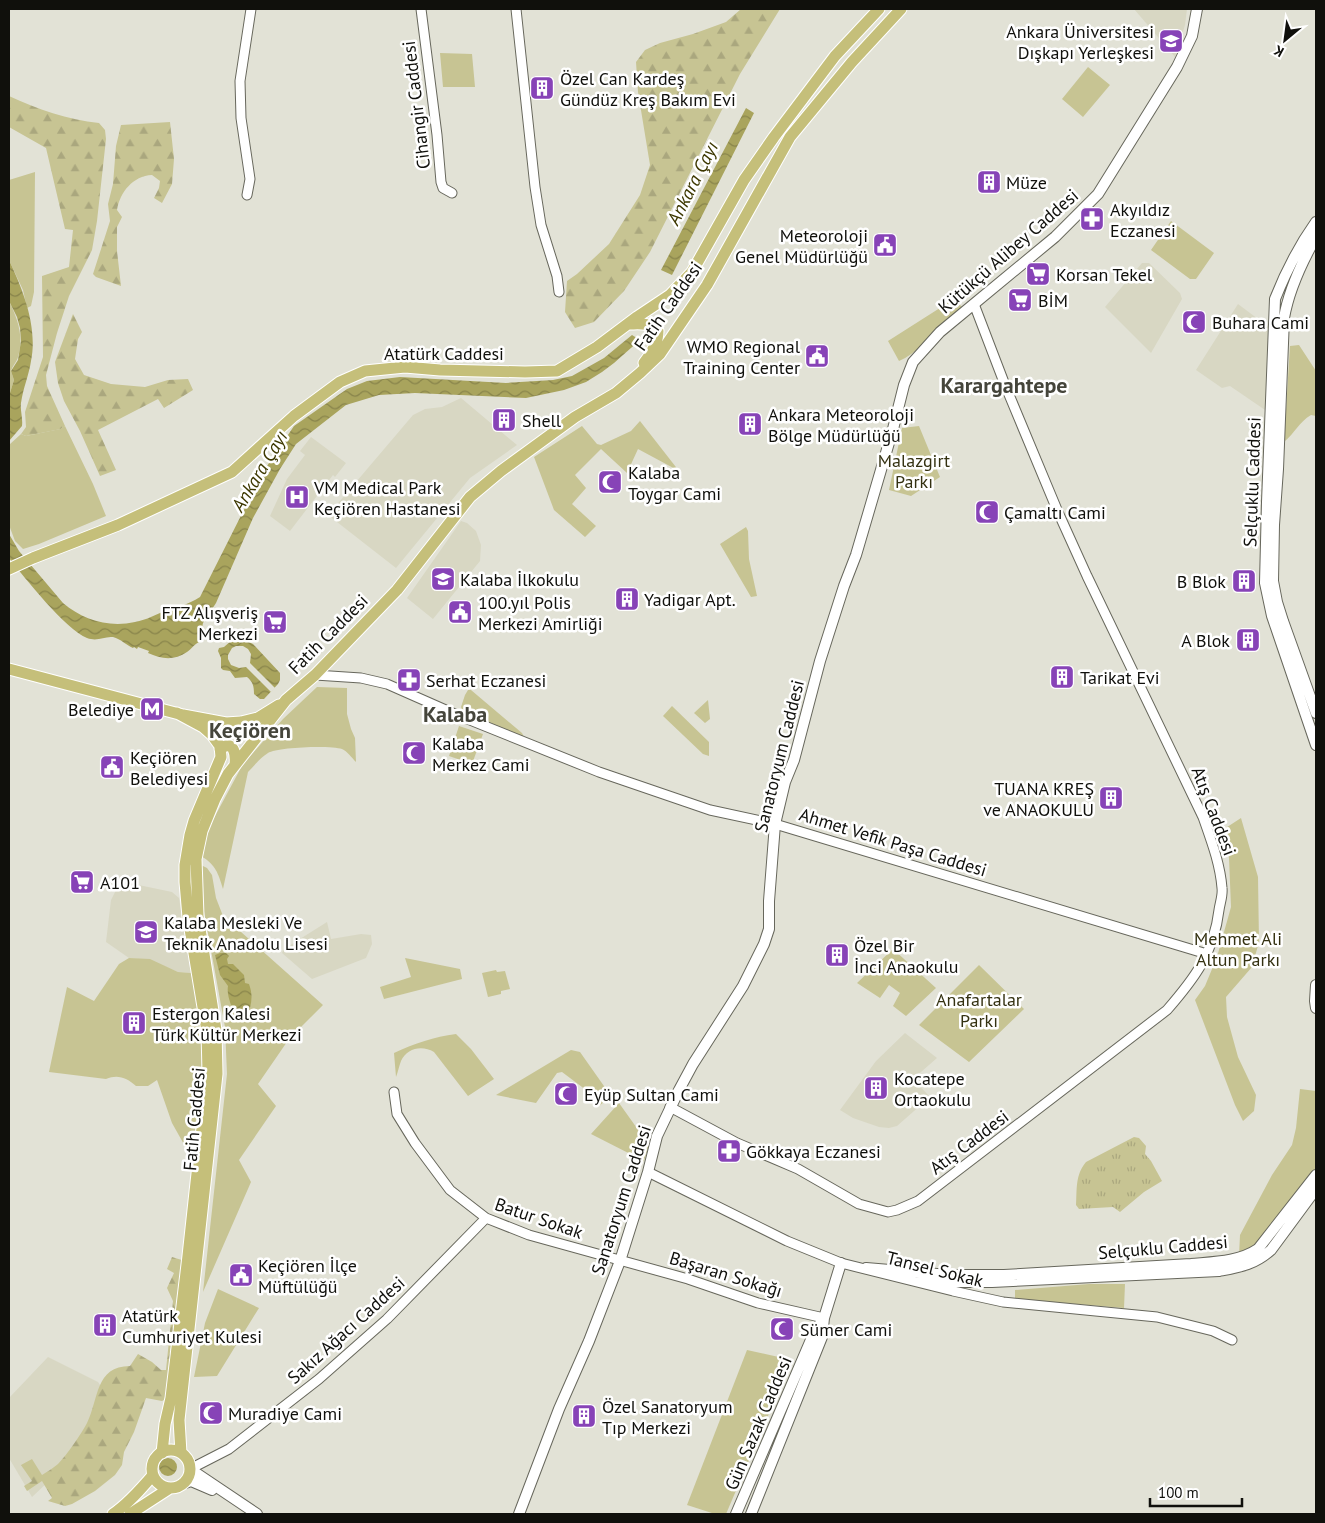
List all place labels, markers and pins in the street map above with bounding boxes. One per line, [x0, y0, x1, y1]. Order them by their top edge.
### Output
place label: Ankara Üniversitesi Dışkapı Yerleşkesi [1006, 20, 1154, 64]
school or university icon: Ankara Üniversitesi Dışkapı Yerleşkesi [1158, 28, 1184, 54]
place label: Özel Can Kardeş Gündüz Kreş Bakım Evi [560, 67, 736, 111]
building icon: Özel Can Kardeş Gündüz Kreş Bakım Evi [529, 75, 555, 101]
building icon: Müze [976, 169, 1002, 195]
place label: Müze [1006, 171, 1047, 194]
place label: Akyıldız Eczanesi [1110, 198, 1176, 242]
pharmacy icon: Akyıldız Eczanesi [1079, 206, 1105, 232]
place label: Meteoroloji Genel Müdürlüğü [735, 224, 868, 268]
public building icon: Meteoroloji Genel Müdürlüğü [872, 232, 898, 258]
supermarket icon: Korsan Tekel [1025, 261, 1051, 287]
place label: Korsan Tekel [1056, 263, 1153, 286]
supermarket icon: BİM [1007, 287, 1033, 313]
place label: BİM [1038, 289, 1068, 312]
mosque icon: Buhara Cami [1181, 309, 1207, 335]
place label: Buhara Cami [1212, 311, 1309, 334]
place label: WMO Regional Training Center [683, 335, 801, 379]
public building icon: WMO Regional Training Center [804, 343, 830, 369]
place label: Ankara Meteoroloji Bölge Müdürlüğü [768, 403, 914, 447]
building icon: Shell [491, 407, 517, 433]
place label: Shell [522, 409, 562, 432]
building icon: Ankara Meteoroloji Bölge Müdürlüğü [737, 411, 763, 437]
place label: Kalaba Toygar Cami [628, 461, 721, 505]
mosque icon: Kalaba Toygar Cami [597, 469, 623, 495]
place label: VM Medical Park Keçiören Hastanesi [313, 476, 461, 520]
hospital icon: VM Medical Park Keçiören Hastanesi [284, 484, 310, 510]
mosque icon: Çamaltı Cami [974, 499, 1000, 525]
place label: Çamaltı Cami [1004, 501, 1106, 524]
school or university icon: Kalaba İlkokulu [430, 566, 456, 592]
place label: Kalaba İlkokulu [460, 568, 579, 591]
building icon: B Blok [1231, 568, 1257, 594]
place label: B Blok [1177, 570, 1226, 593]
building icon: Yadigar Apt. [614, 586, 640, 612]
place label: Yadigar Apt. [644, 588, 736, 611]
place label: 100.yıl Polis Merkezi Amirliği [478, 591, 603, 635]
public building icon: 100.yıl Polis Merkezi Amirliği [447, 599, 473, 625]
place label: FTZ Alışveriş Merkezi [162, 601, 258, 645]
supermarket icon: FTZ Alışveriş Merkezi [262, 609, 288, 635]
building icon: A Blok [1235, 627, 1261, 653]
place label: A Blok [1181, 629, 1230, 652]
building icon: Tarikat Evi [1049, 664, 1075, 690]
place label: Tarikat Evi [1080, 666, 1160, 689]
pharmacy icon: Serhat Eczanesi [396, 667, 422, 693]
place label: Serhat Eczanesi [426, 669, 546, 692]
metro station icon: Belediye [139, 696, 165, 722]
place label: Belediye [68, 698, 134, 721]
place label: Kalaba Merkez Cami [432, 732, 530, 776]
mosque icon: Kalaba Merkez Cami [401, 740, 427, 766]
place label: Keçiören Belediyesi [130, 746, 208, 790]
public building icon: Keçiören Belediyesi [99, 754, 125, 780]
place label: TUANA KREŞ ve ANAOKULU [983, 777, 1094, 821]
building icon: TUANA KREŞ ve ANAOKULU [1098, 785, 1124, 811]
supermarket icon: A101 [69, 869, 95, 895]
place label: A101 [100, 871, 140, 894]
place label: Kalaba Mesleki Ve Teknik Anadolu Lisesi [164, 911, 328, 955]
school or university icon: Kalaba Mesleki Ve Teknik Anadolu Lisesi [133, 919, 159, 945]
place label: Özel Bir İnci Anaokulu [854, 934, 959, 978]
building icon: Özel Bir İnci Anaokulu [824, 942, 850, 968]
place label: Estergon Kalesi Türk Kültür Merkezi [152, 1002, 302, 1046]
building icon: Estergon Kalesi Türk Kültür Merkezi [121, 1010, 147, 1036]
place label: Kocatepe Ortaokulu [894, 1067, 971, 1111]
building icon: Kocatepe Ortaokulu [863, 1075, 889, 1101]
mosque icon: Eyüp Sultan Cami [553, 1081, 579, 1107]
place label: Eyüp Sultan Cami [584, 1083, 719, 1106]
pharmacy icon: Gökkaya Eczanesi [716, 1138, 742, 1164]
place label: Gökkaya Eczanesi [746, 1140, 881, 1163]
place label: Keçiören İlçe Müftülüğü [258, 1254, 357, 1298]
public building icon: Keçiören İlçe Müftülüğü [228, 1262, 254, 1288]
place label: Atatürk Cumhuriyet Kulesi [122, 1304, 262, 1348]
building icon: Atatürk Cumhuriyet Kulesi [92, 1312, 118, 1338]
mosque icon: Sümer Cami [769, 1316, 795, 1342]
place label: Sümer Cami [800, 1318, 892, 1341]
place label: Özel Sanatoryum Tıp Merkezi [602, 1395, 733, 1439]
mosque icon: Muradiye Cami [198, 1400, 224, 1426]
place label: Muradiye Cami [228, 1402, 342, 1425]
building icon: Özel Sanatoryum Tıp Merkezi [571, 1403, 597, 1429]

